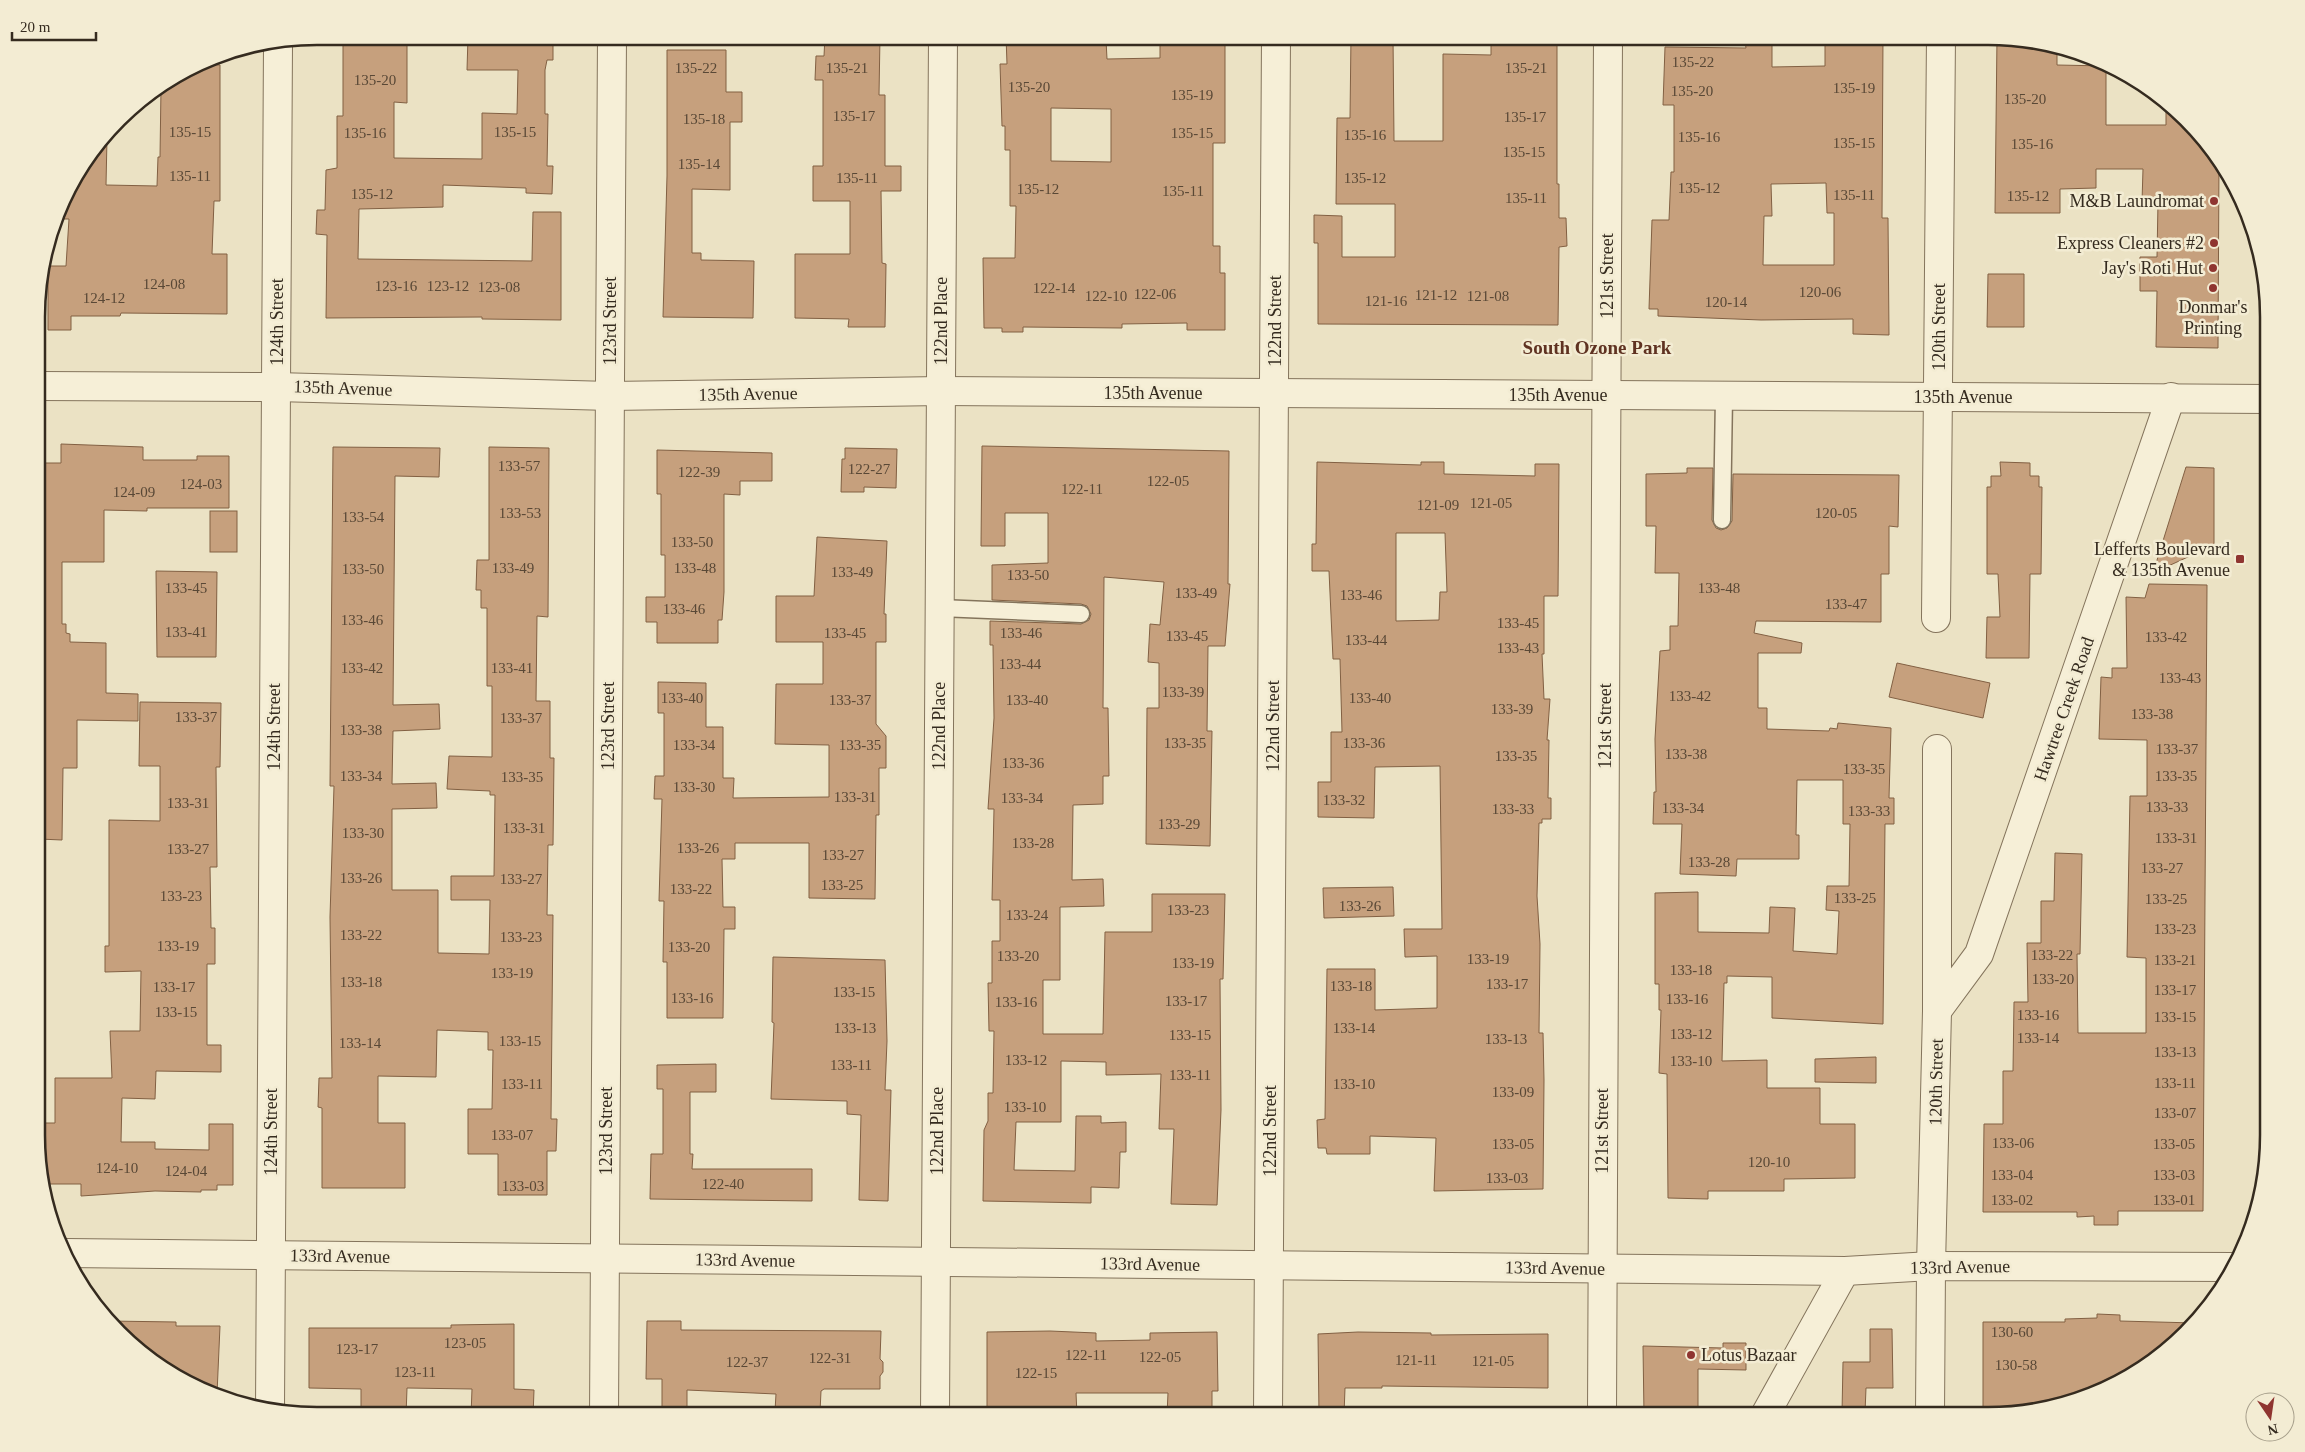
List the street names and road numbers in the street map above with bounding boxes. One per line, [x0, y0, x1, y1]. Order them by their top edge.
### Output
street label: 121st Street [1597, 233, 1617, 319]
street label: 122nd Street [1265, 275, 1285, 367]
street label: 123rd Street [600, 277, 620, 365]
street label: 122nd Place [931, 277, 951, 365]
street label: 124th Street [267, 278, 287, 366]
street label: 120th Street [1929, 283, 1949, 371]
street label: 135th Avenue [293, 376, 393, 400]
street label: 135th Avenue [698, 383, 798, 405]
street label: 135th Avenue [1103, 383, 1203, 403]
street label: 135th Avenue [1508, 385, 1608, 405]
street label: 135th Avenue [1913, 387, 2013, 407]
street label: Hawtree Creek Road [2030, 634, 2098, 784]
street label: 122nd Street [1263, 680, 1283, 772]
street label: 123rd Street [598, 682, 618, 770]
street label: 122nd Place [929, 682, 949, 770]
street label: 124th Street [264, 683, 284, 771]
street label: 121st Street [1595, 683, 1615, 769]
street label: 120th Street [1925, 1038, 1947, 1126]
street label: 122nd Street [1260, 1085, 1280, 1177]
street label: 123rd Street [596, 1087, 616, 1175]
street label: 122nd Place [927, 1087, 947, 1175]
street label: 124th Street [261, 1088, 281, 1176]
street label: 121st Street [1592, 1088, 1612, 1174]
street label: 133rd Avenue [290, 1245, 390, 1267]
street label: 133rd Avenue [695, 1249, 795, 1271]
street label: 133rd Avenue [1100, 1253, 1200, 1275]
street label: 133rd Avenue [1910, 1256, 2010, 1278]
street label: 133rd Avenue [1505, 1257, 1605, 1279]

